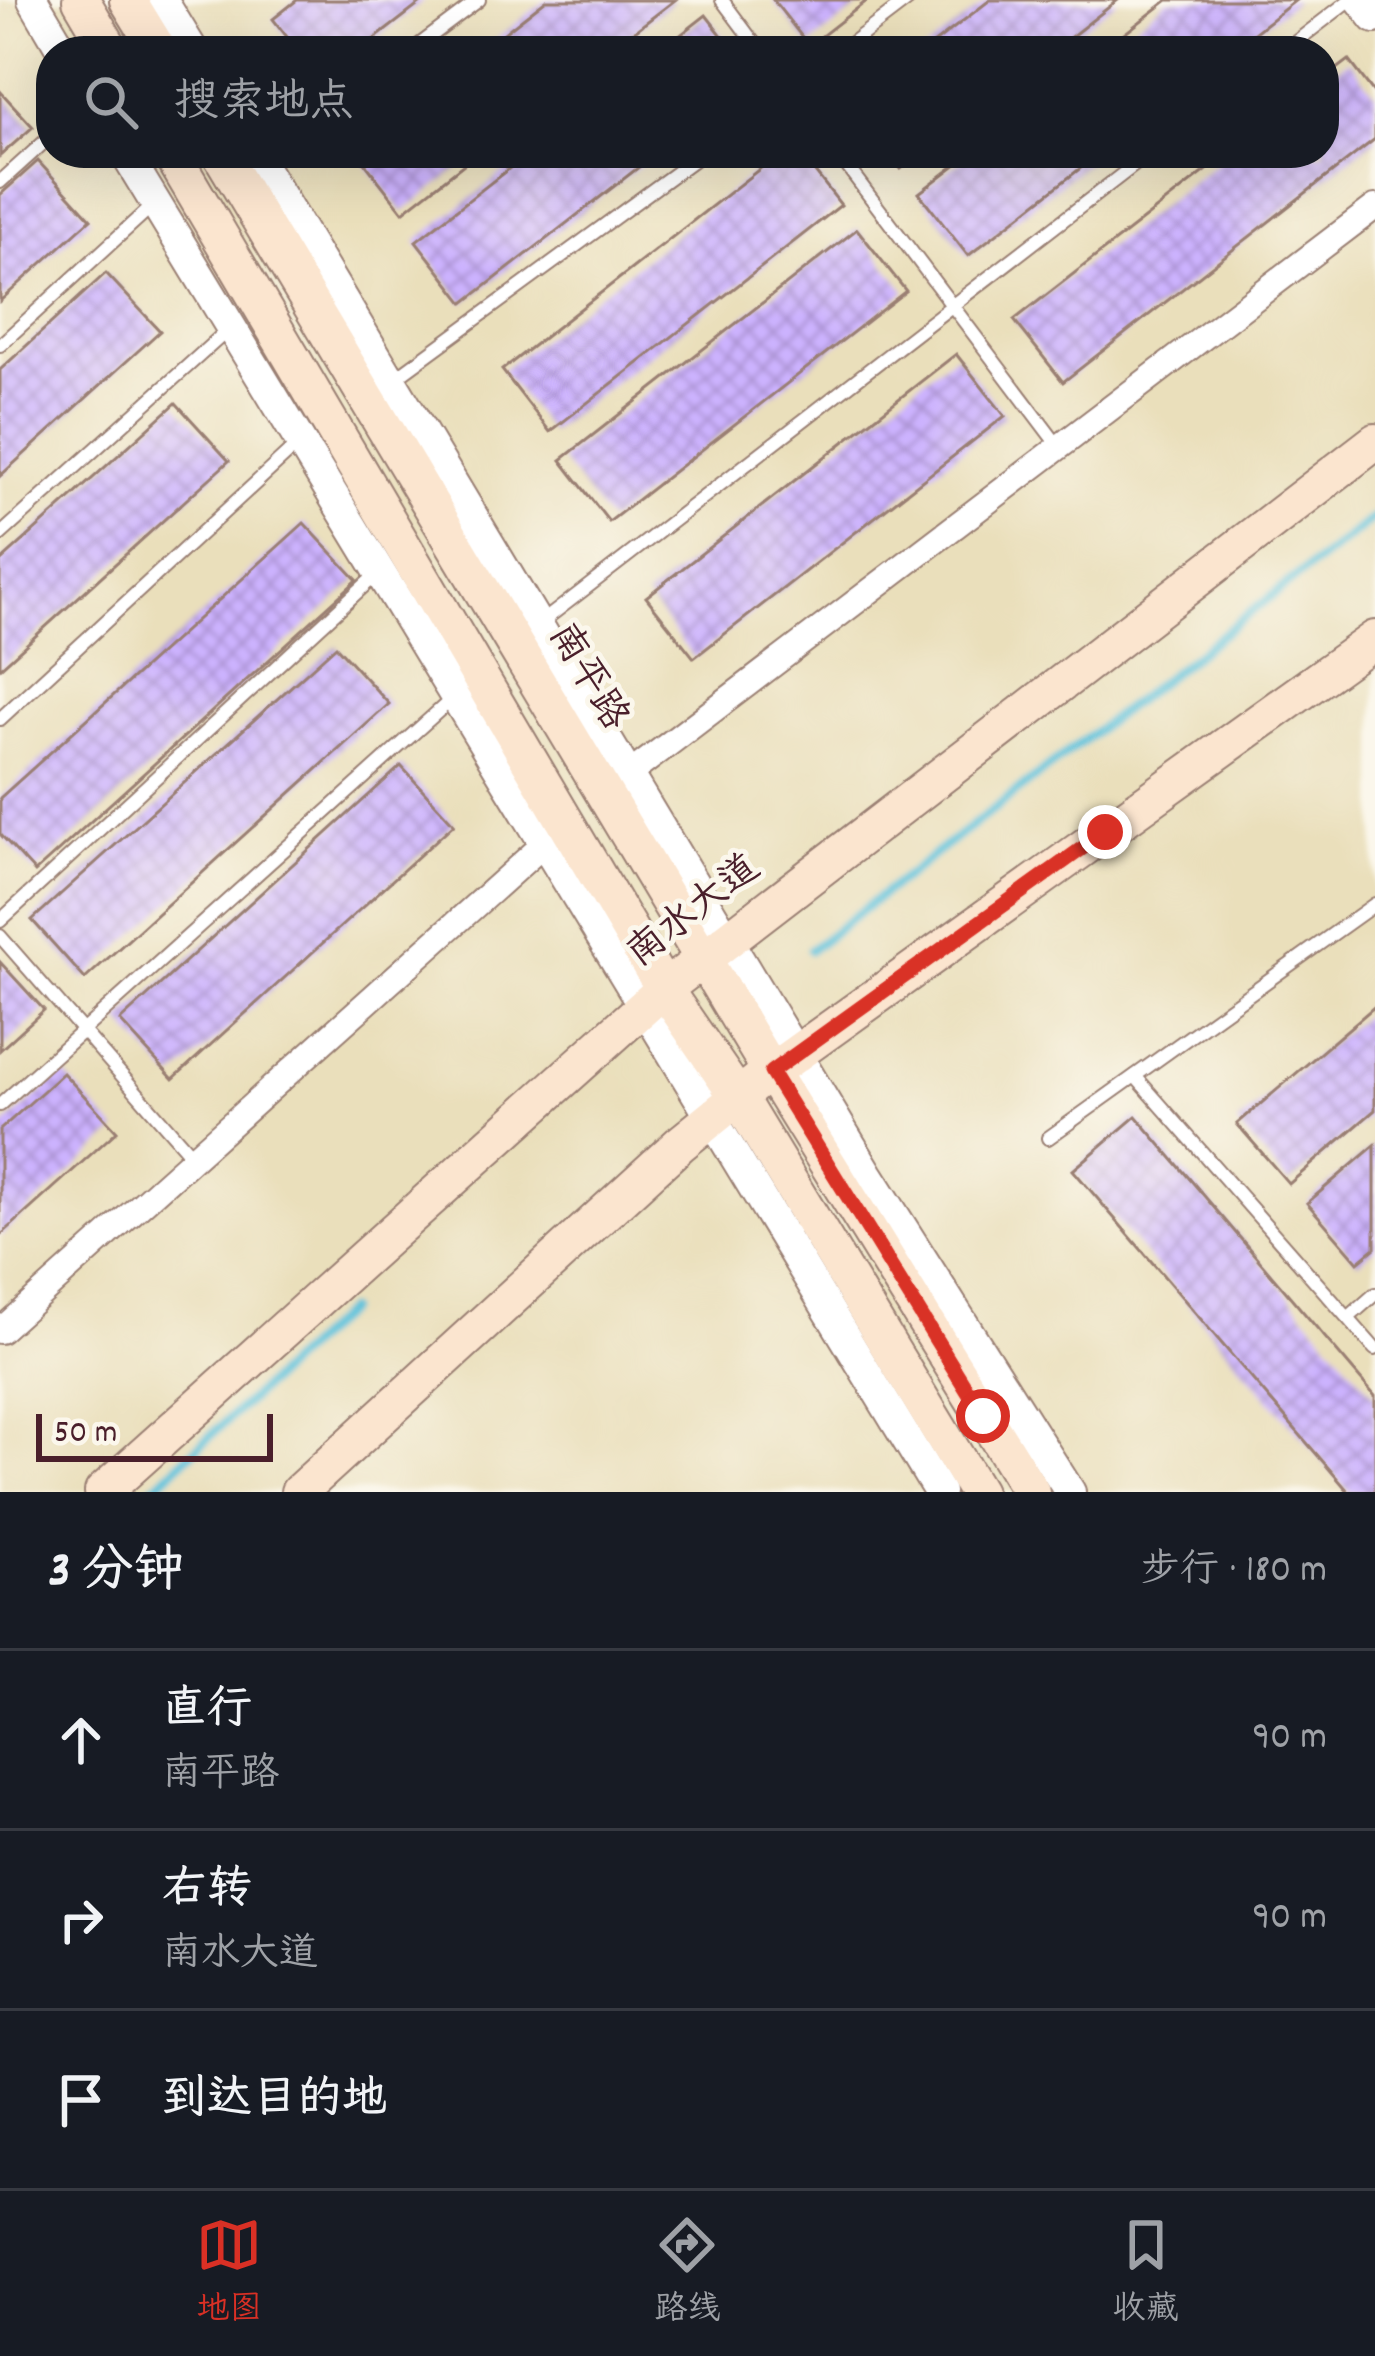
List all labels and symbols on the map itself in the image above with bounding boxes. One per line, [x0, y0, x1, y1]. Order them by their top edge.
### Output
street label: 南平路 [532, 614, 640, 742]
route end [1078, 805, 1132, 859]
street label: 南水大道 [617, 843, 773, 983]
route start [956, 1389, 1010, 1443]
scale bar [36, 1408, 273, 1461]

